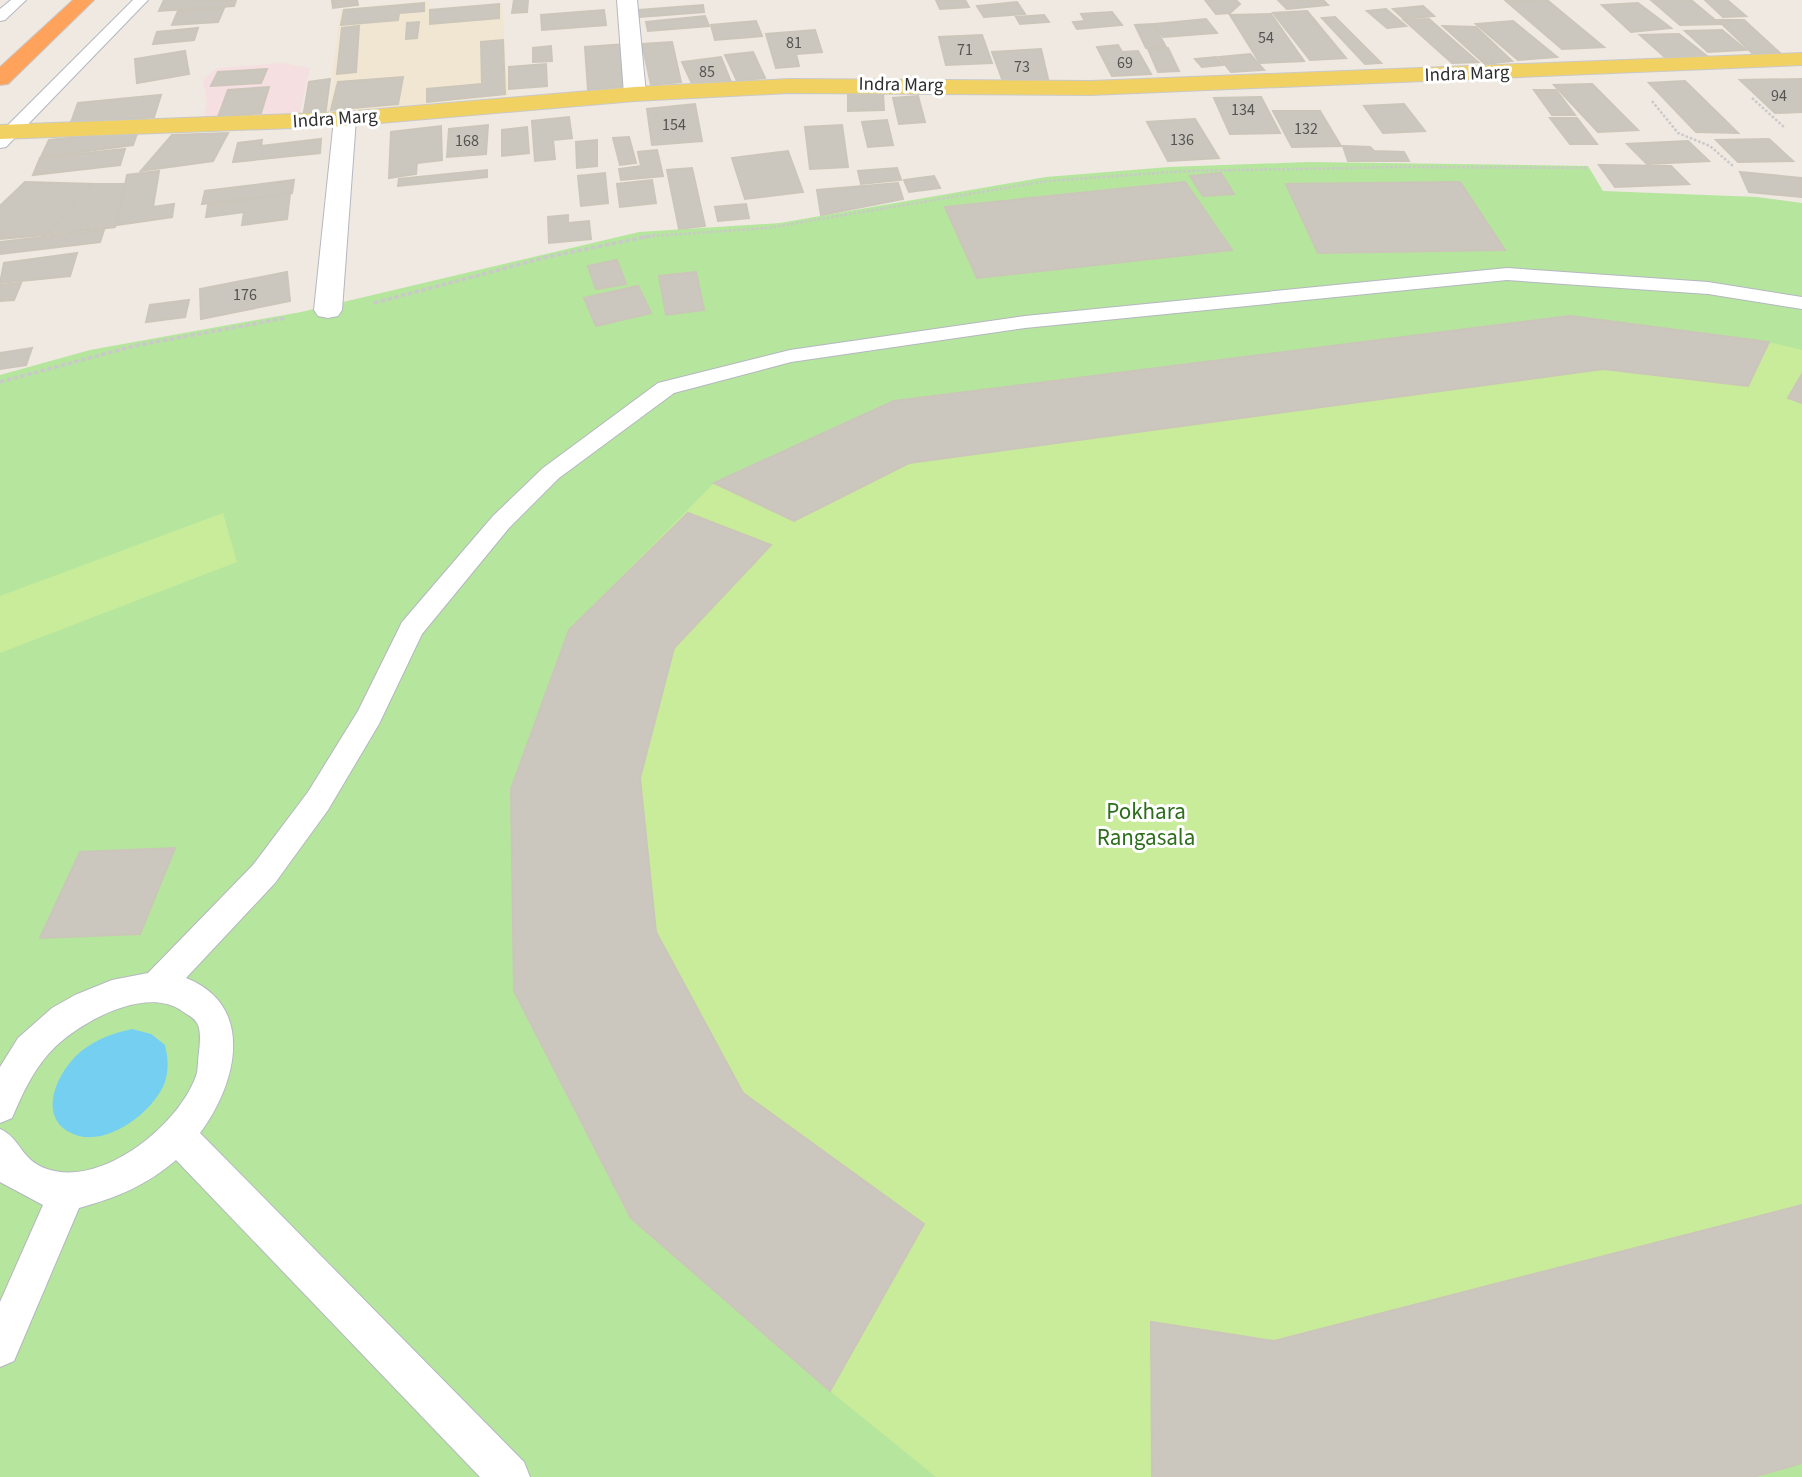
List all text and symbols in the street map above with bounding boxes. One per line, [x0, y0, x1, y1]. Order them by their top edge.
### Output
house number: 54 [1258, 27, 1274, 49]
house number: 81 [786, 32, 802, 54]
house number: 71 [957, 39, 973, 61]
house number: 69 [1117, 52, 1133, 74]
house number: 73 [1014, 56, 1030, 78]
street label: Indra Marg [1424, 59, 1510, 89]
house number: 85 [699, 61, 715, 83]
street label: Indra Marg [858, 71, 944, 99]
house number: 94 [1771, 85, 1787, 107]
house number: 134 [1231, 99, 1255, 121]
street label: Indra Marg [292, 103, 379, 135]
house number: 154 [662, 114, 686, 136]
house number: 132 [1294, 118, 1318, 140]
house number: 136 [1170, 129, 1194, 151]
house number: 168 [455, 130, 479, 152]
house number: 176 [233, 284, 257, 306]
park label: Pokhara Rangasala [1097, 795, 1195, 854]

